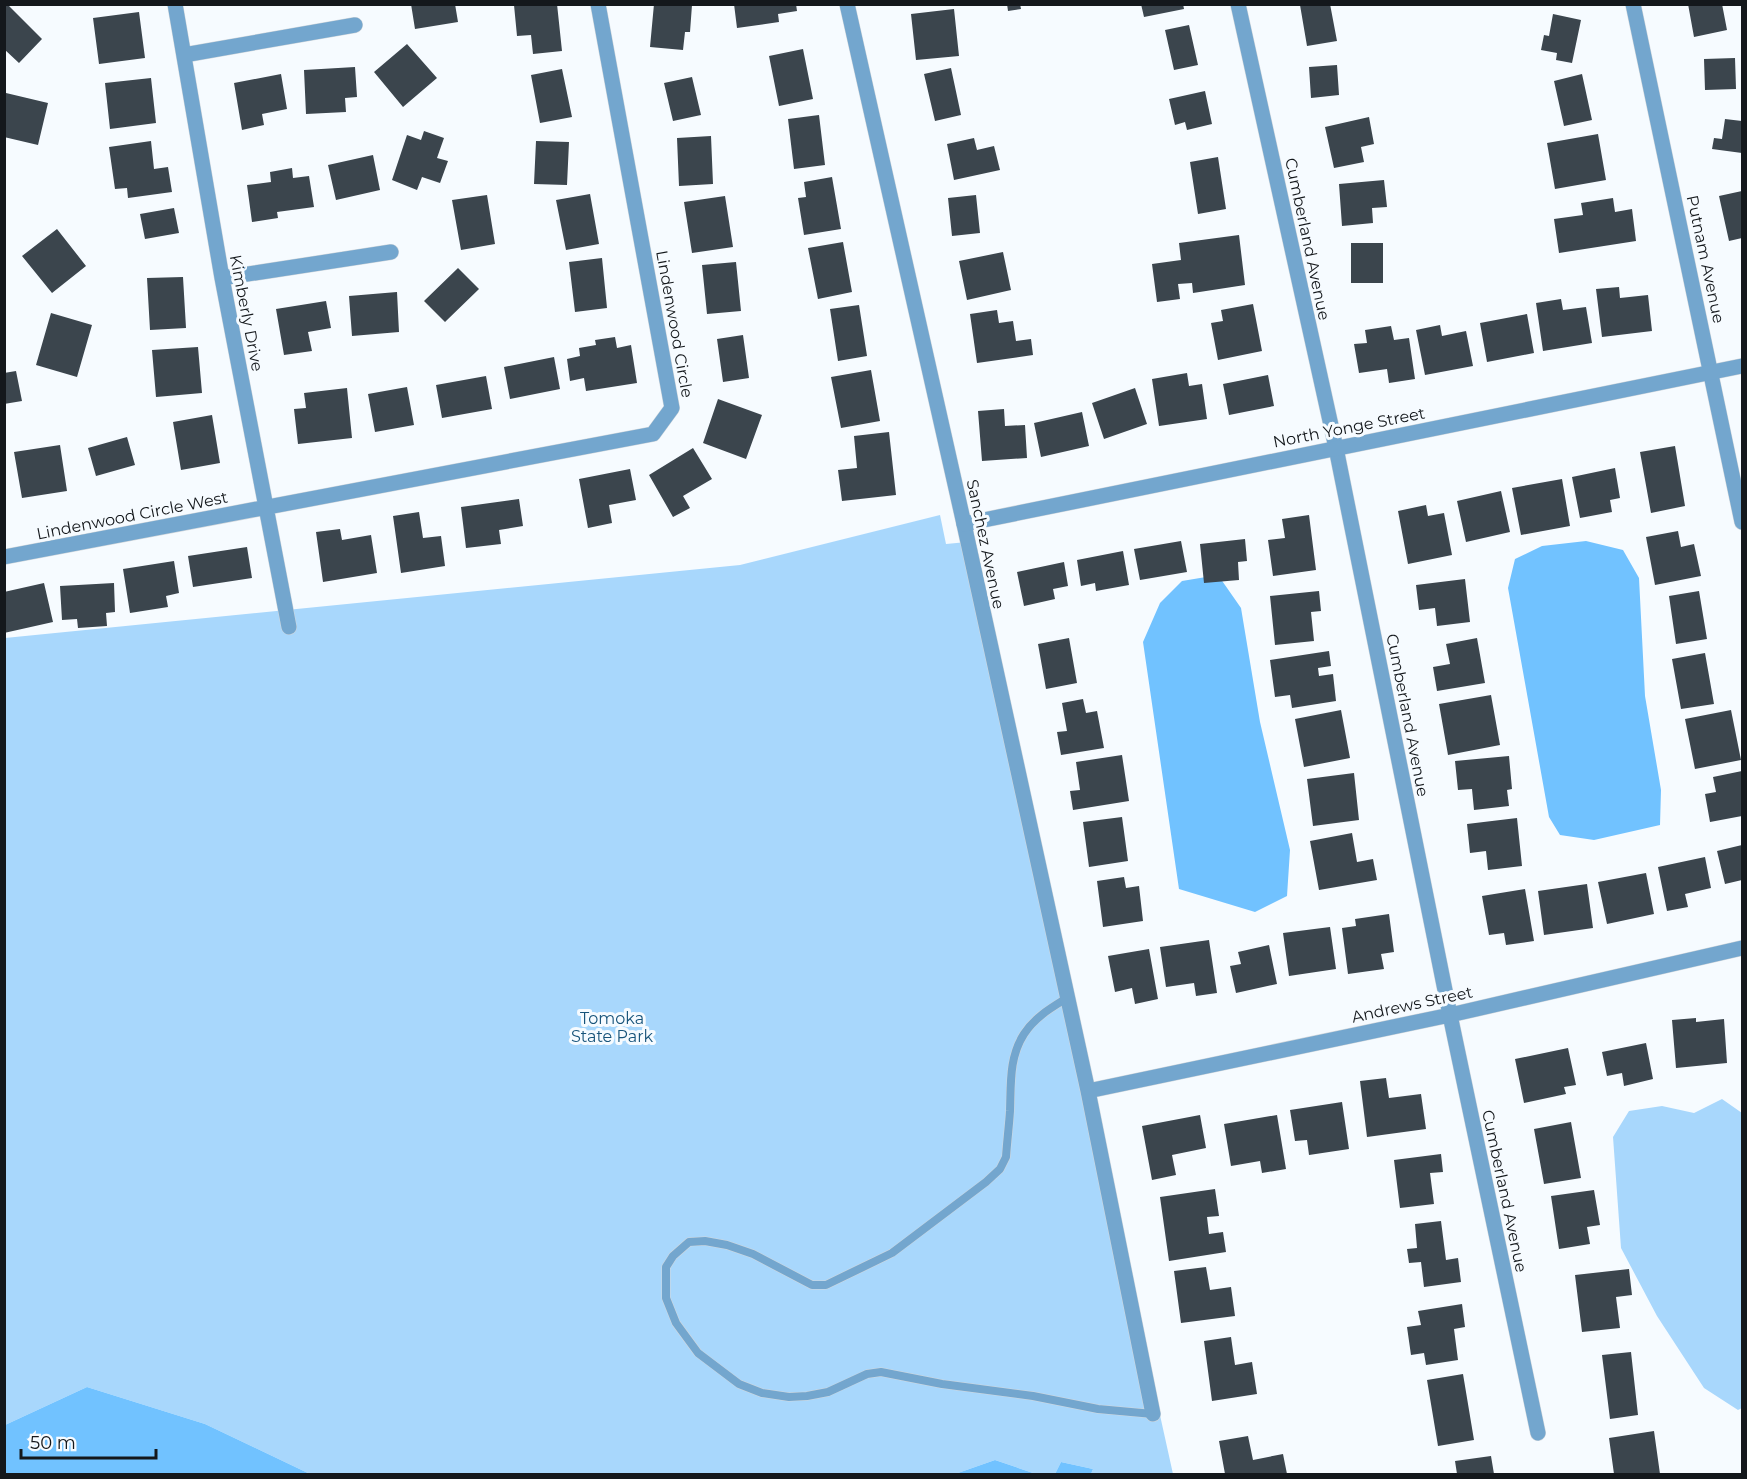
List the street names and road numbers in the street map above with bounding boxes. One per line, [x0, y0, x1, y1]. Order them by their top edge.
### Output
street label: Cumberland Avenue [1281, 156, 1334, 322]
street label: Putnam Avenue [1683, 193, 1728, 325]
street label: Lindenwood Circle [652, 249, 697, 399]
street label: Kimberly Drive [226, 253, 267, 373]
street label: North Yonge Street [1271, 403, 1427, 452]
street label: Sanchez Avenue [962, 478, 1009, 611]
street label: Lindenwood Circle West [35, 488, 230, 543]
street label: Cumberland Avenue [1382, 632, 1433, 798]
street label: Andrews Street [1350, 982, 1475, 1027]
street label: Cumberland Avenue [1478, 1108, 1531, 1274]

